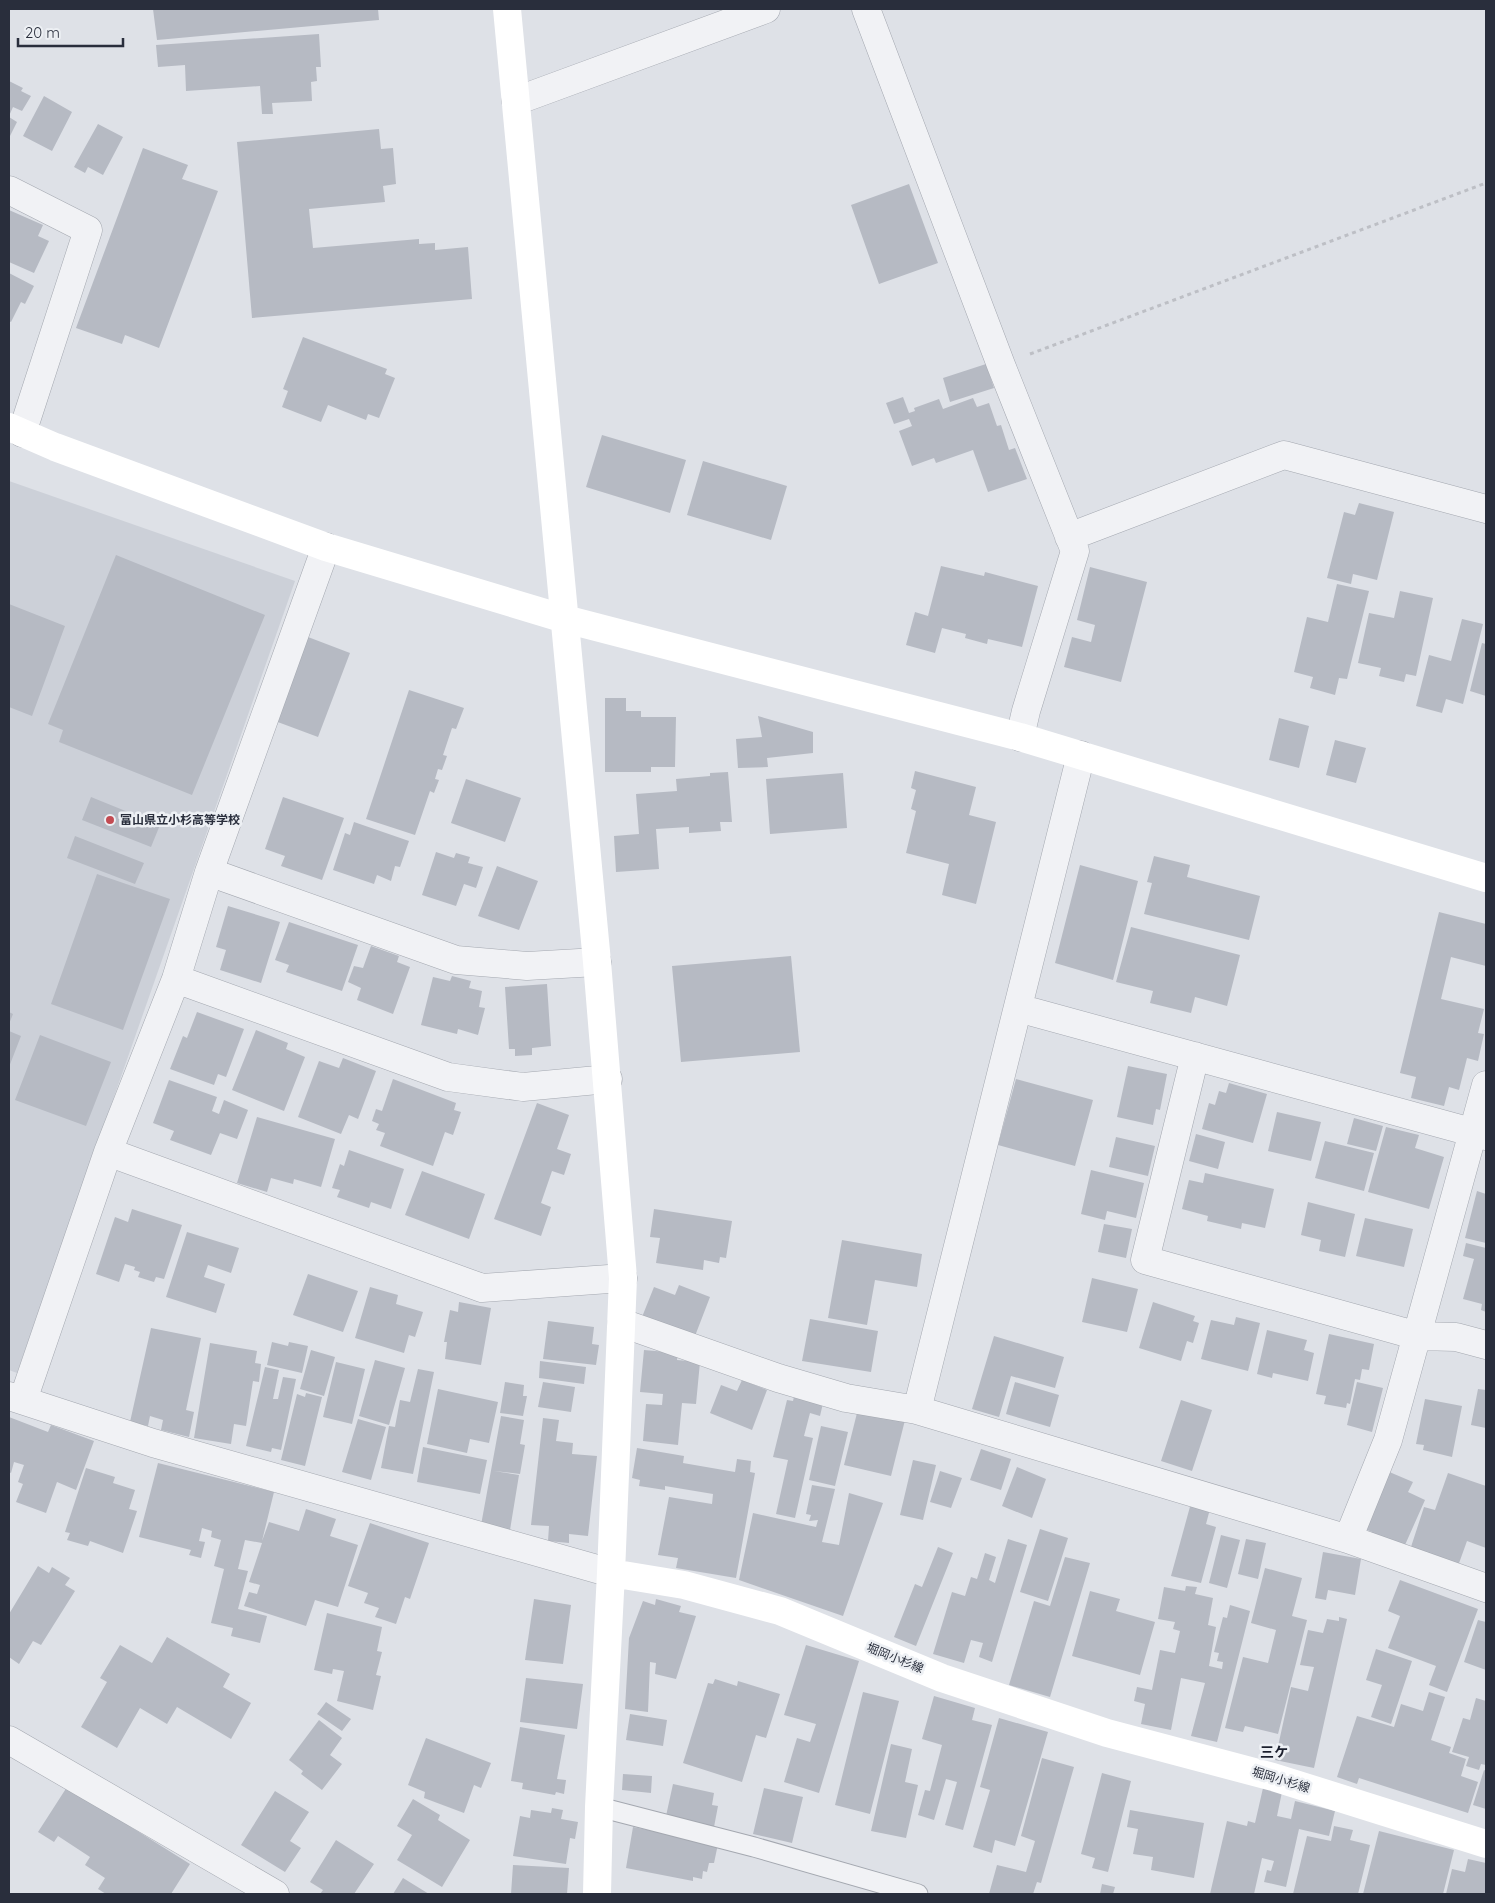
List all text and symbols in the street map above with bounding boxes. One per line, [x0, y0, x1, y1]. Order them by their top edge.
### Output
scale bar [18, 15, 122, 47]
text: 20 m [25, 23, 60, 42]
place label: 富山県立小杉高等学校 [120, 812, 240, 827]
marker: 富山県立小杉高等学校 [104, 814, 116, 826]
street label: 堀岡小杉線 [865, 1639, 926, 1676]
district label: 三ケ [1260, 1743, 1288, 1761]
street label: 堀岡小杉線 [1250, 1764, 1312, 1795]

